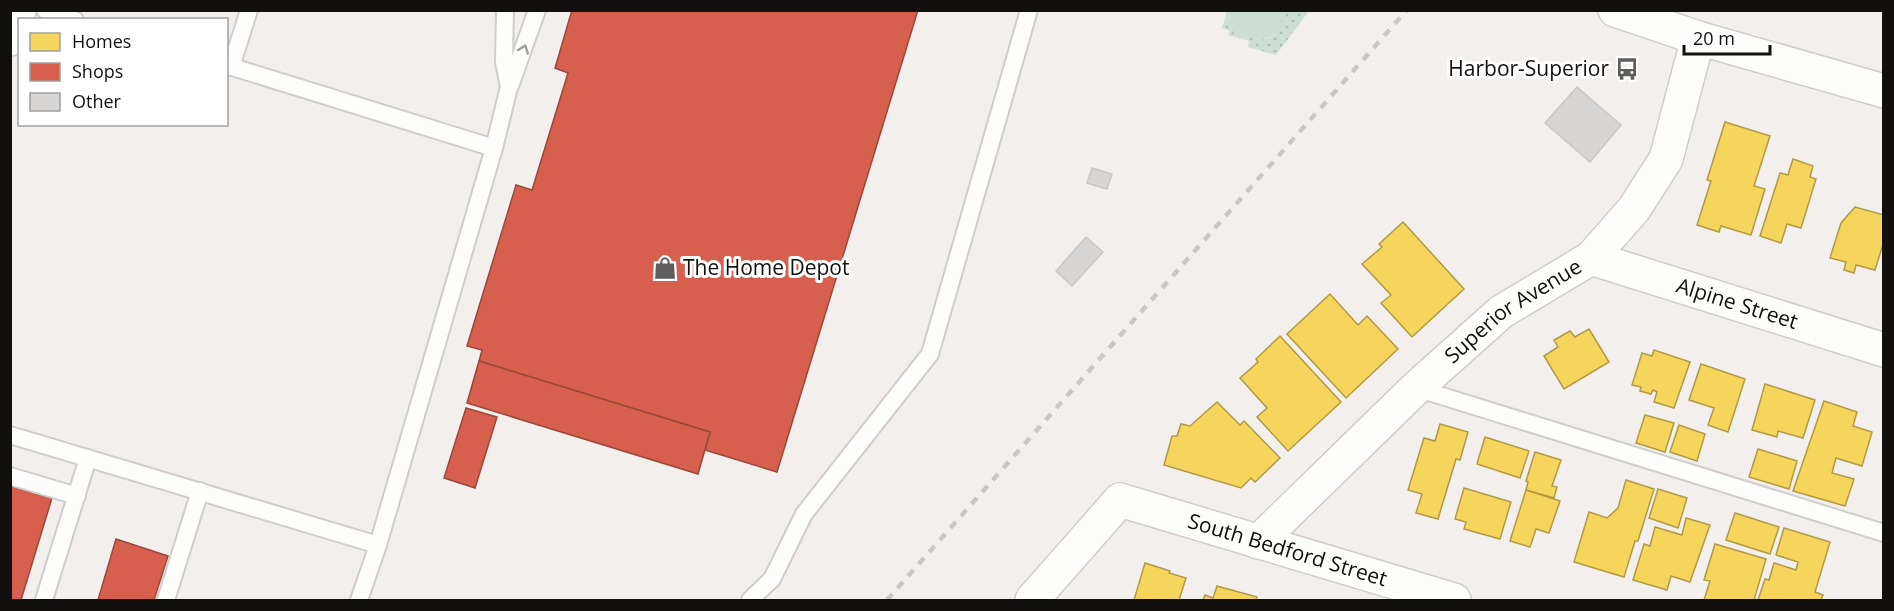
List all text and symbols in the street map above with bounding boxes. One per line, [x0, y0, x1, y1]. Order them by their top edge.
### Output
legend [18, 18, 228, 126]
scale bar [1684, 18, 1770, 56]
text: 20 m [1693, 26, 1735, 50]
text: Homes [72, 29, 131, 53]
one-way arrow [516, 44, 529, 55]
place label: Harbor-Superior [1448, 54, 1609, 82]
bus stop icon: Harbor-Superior [1614, 56, 1640, 82]
text: Shops [72, 59, 123, 83]
text: Other [72, 89, 122, 113]
street label: Superior Avenue [1438, 252, 1586, 369]
place label: The Home Depot [683, 253, 850, 281]
shop icon: The Home Depot [652, 255, 678, 281]
street label: Alpine Street [1673, 271, 1801, 335]
street label: South Bedford Street [1185, 506, 1391, 592]

